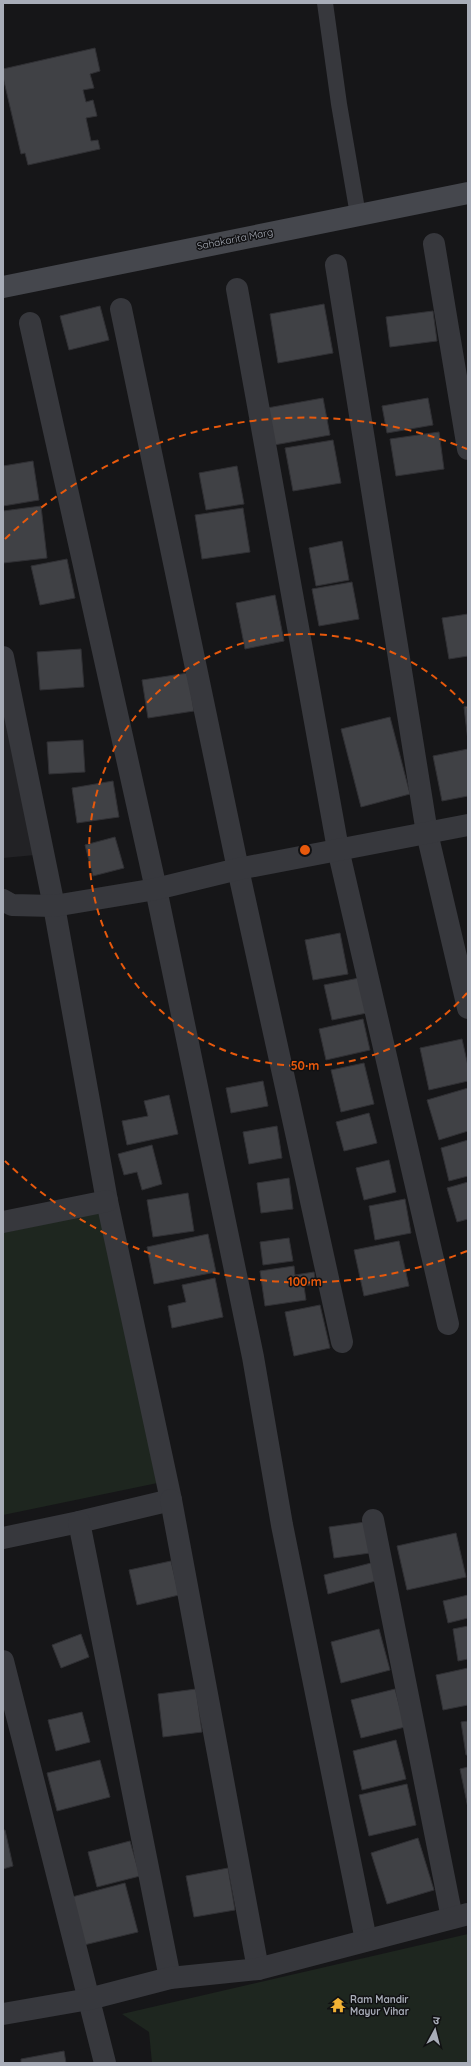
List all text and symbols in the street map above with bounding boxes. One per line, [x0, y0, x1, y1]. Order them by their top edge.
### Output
street label: Sahakarita Marg [196, 225, 274, 253]
centre of rings [298, 843, 312, 857]
text: 50 m [291, 1058, 319, 1073]
text: 100 m [288, 1274, 322, 1289]
place label: Ram Mandir Mayur Vihar [350, 1993, 410, 2018]
temple icon: Ram Mandir Mayur Vihar [329, 1996, 347, 2014]
north arrow [415, 2010, 455, 2050]
text: उ [432, 2013, 441, 2027]

